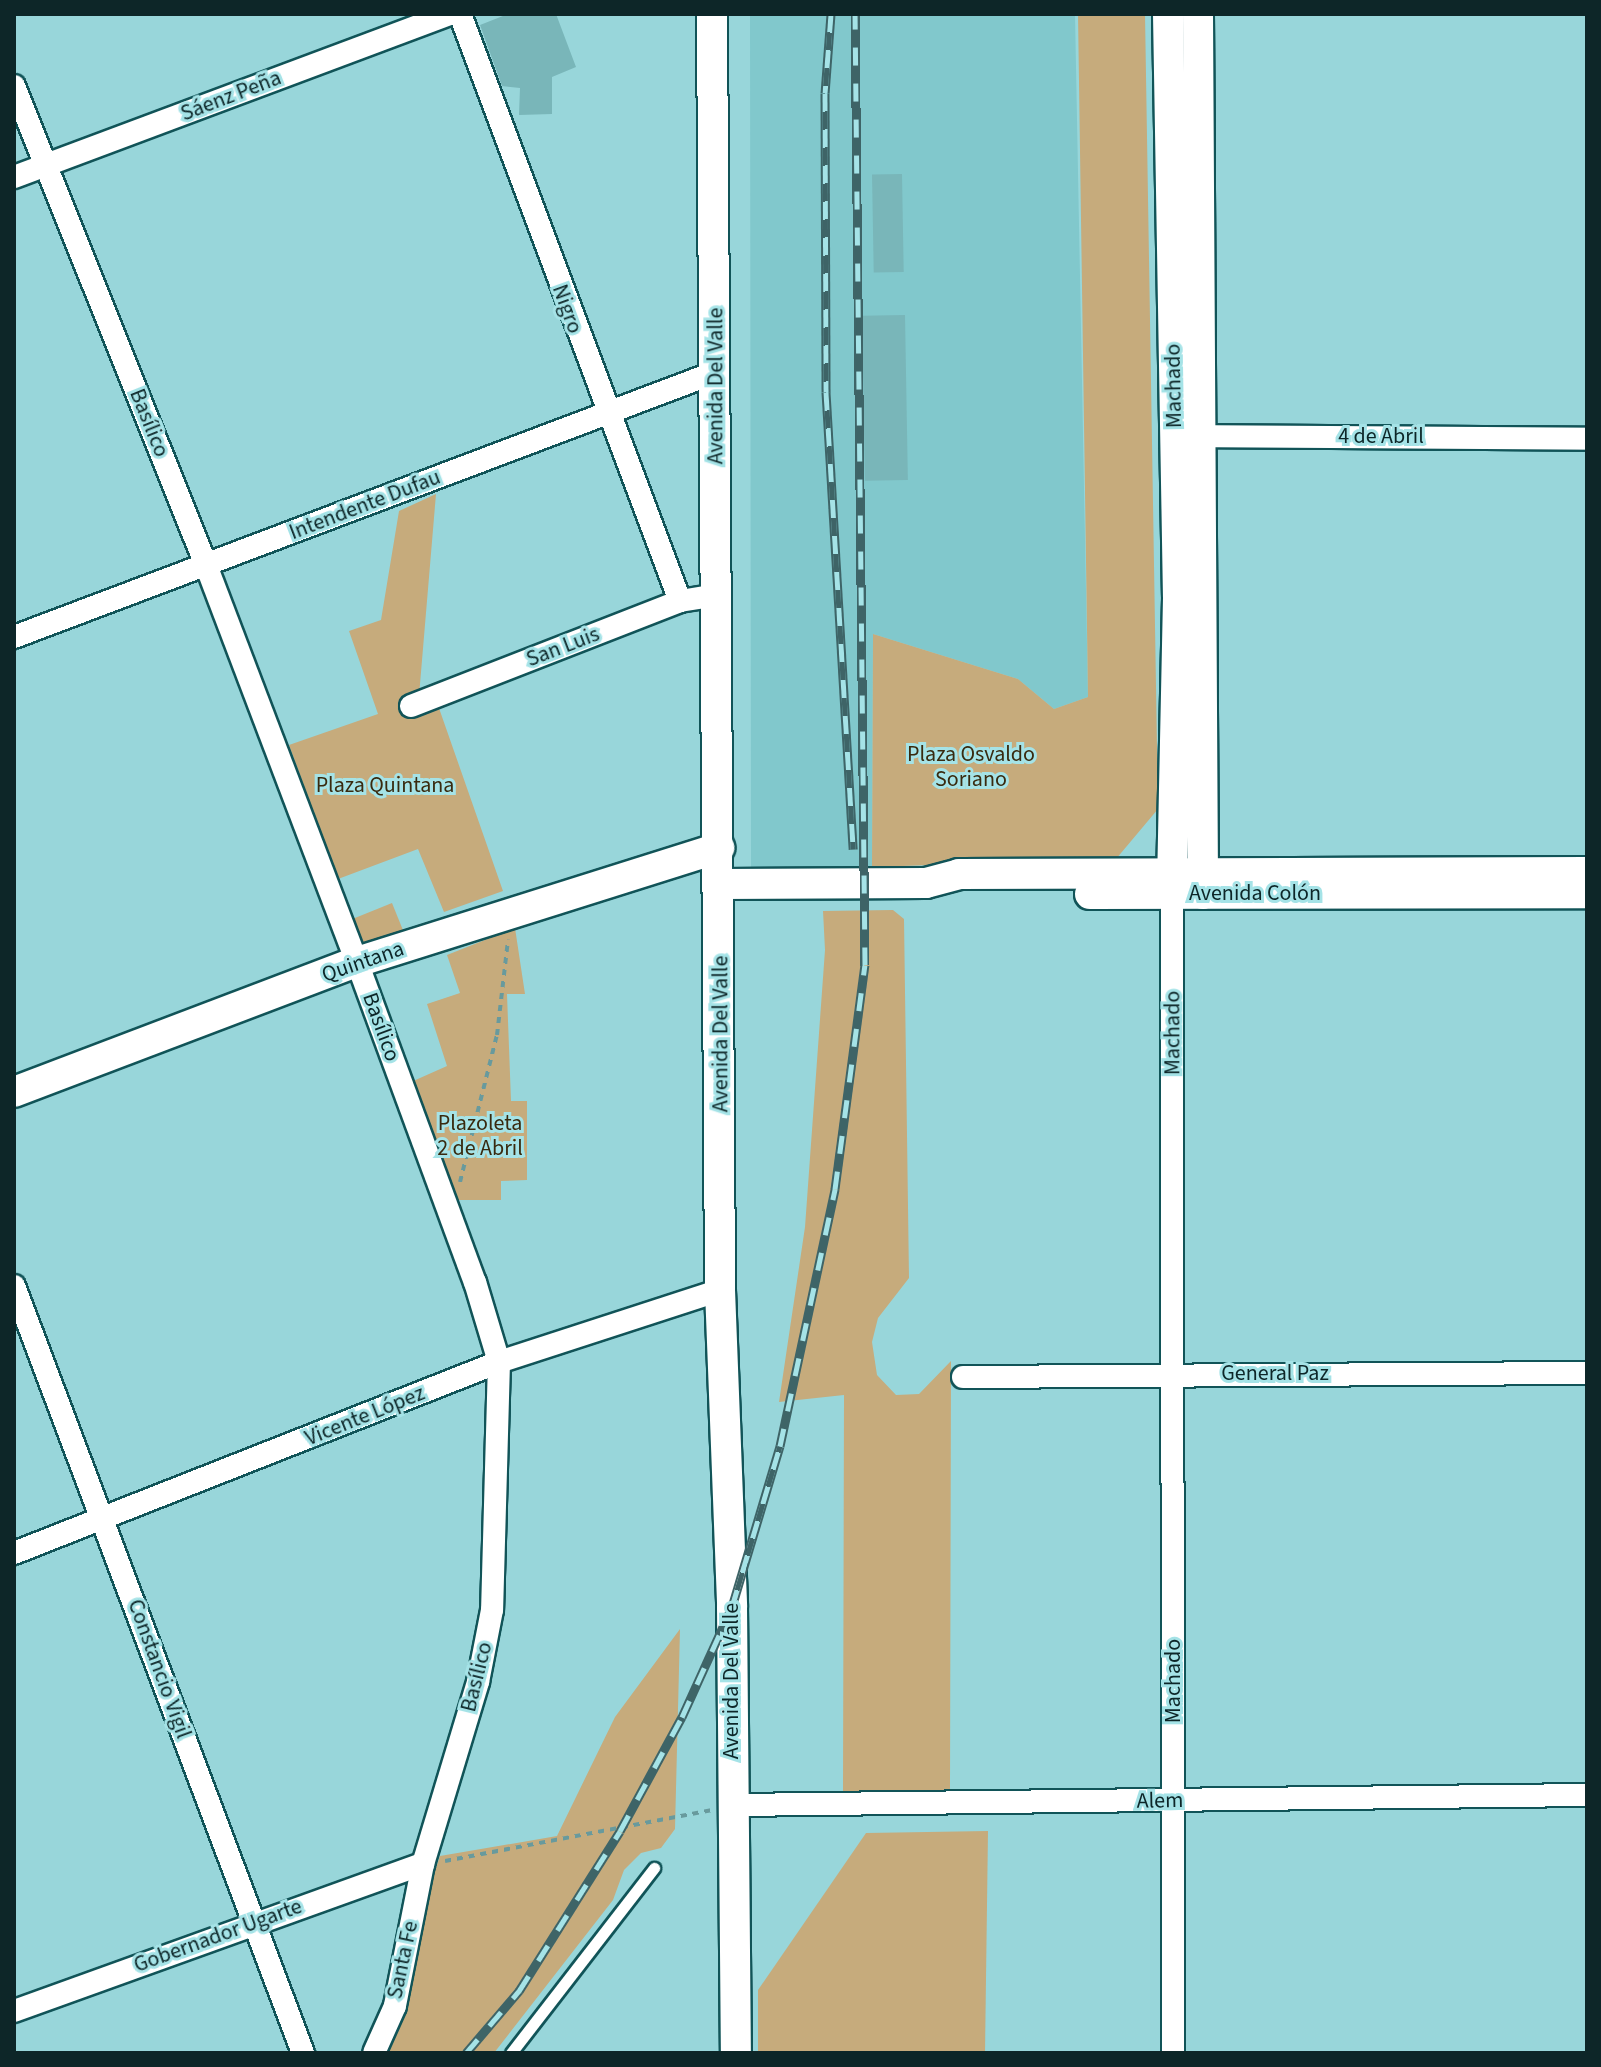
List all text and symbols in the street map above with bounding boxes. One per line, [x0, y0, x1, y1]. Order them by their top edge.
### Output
street label: Sáenz Peña [177, 65, 285, 127]
street label: Nigro [546, 281, 588, 337]
street label: Avenida Del Valle [703, 308, 729, 464]
street label: Machado [1160, 344, 1188, 428]
street label: Basílico [123, 385, 175, 461]
street label: 4 de Abril [1338, 424, 1424, 450]
street label: Intendente Dufau [286, 464, 444, 546]
street label: San Luis [523, 621, 603, 673]
park label: Plaza Osvaldo Soriano [907, 741, 1035, 792]
park label: Plaza Quintana [316, 773, 454, 799]
street label: Avenida Colón [1189, 881, 1321, 907]
street label: Quintana [318, 936, 408, 988]
street label: Avenida Del Valle [708, 956, 734, 1112]
street label: Basílico [356, 989, 406, 1065]
street label: Machado [1160, 991, 1186, 1075]
park label: Plazoleta 2 de Abril [437, 1110, 523, 1162]
street label: General Paz [1221, 1361, 1329, 1387]
street label: Vicente López [301, 1380, 429, 1452]
street label: Constancio Vigil [122, 1596, 196, 1742]
street label: Avenida Del Valle [719, 1603, 745, 1759]
street label: Basílico [456, 1639, 498, 1715]
street label: Machado [1161, 1639, 1187, 1723]
street label: Alem [1136, 1787, 1184, 1815]
street label: Gobernador Ugarte [130, 1893, 306, 1979]
street label: Santa Fe [382, 1919, 424, 2001]

